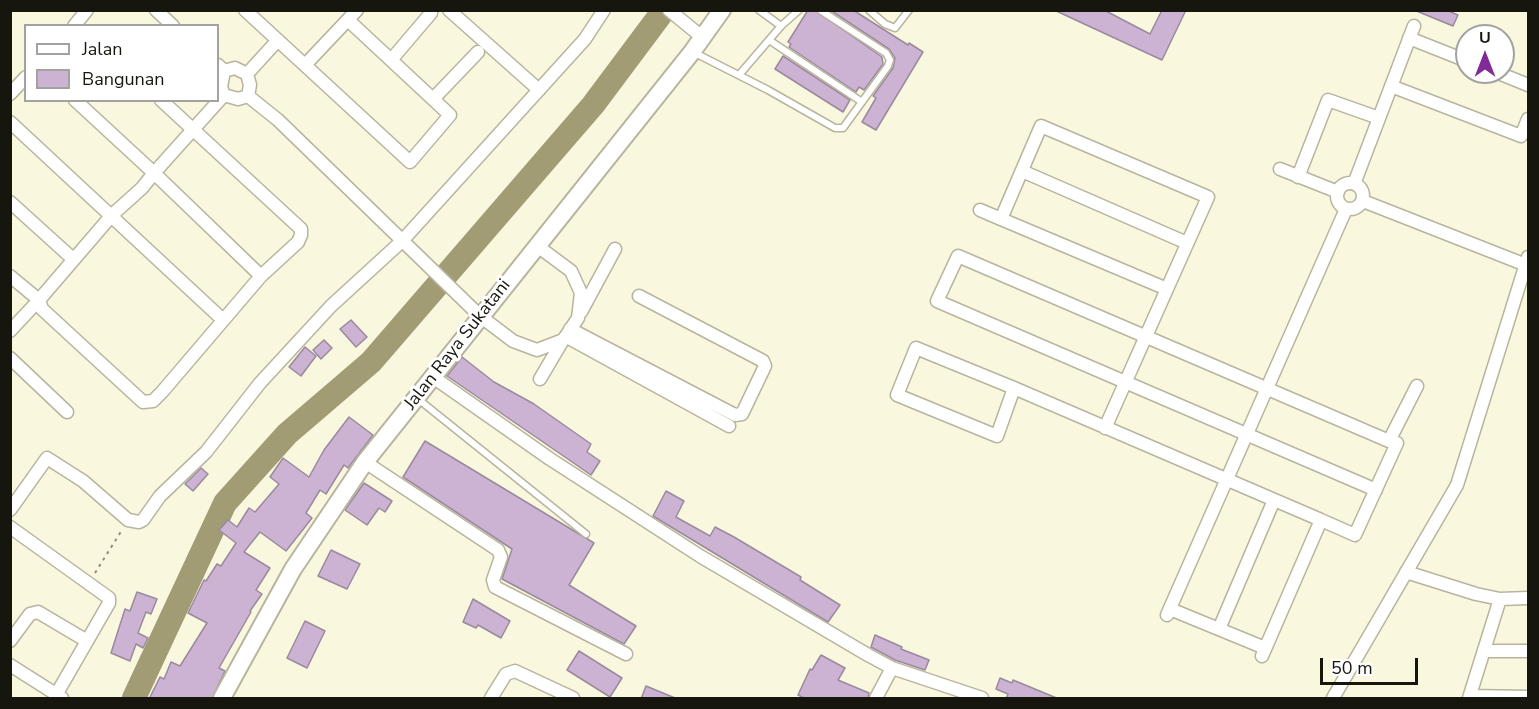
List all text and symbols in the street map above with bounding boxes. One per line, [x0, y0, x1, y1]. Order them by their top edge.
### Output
legend [24, 24, 219, 102]
north arrow [1455, 24, 1515, 84]
text: U [1479, 27, 1491, 49]
text: Jalan [82, 37, 122, 61]
text: Bangunan [82, 67, 165, 91]
street label: Jalan Raya Sukatani [400, 275, 516, 415]
scale bar [1323, 646, 1420, 684]
text: 50 m [1331, 656, 1373, 680]

